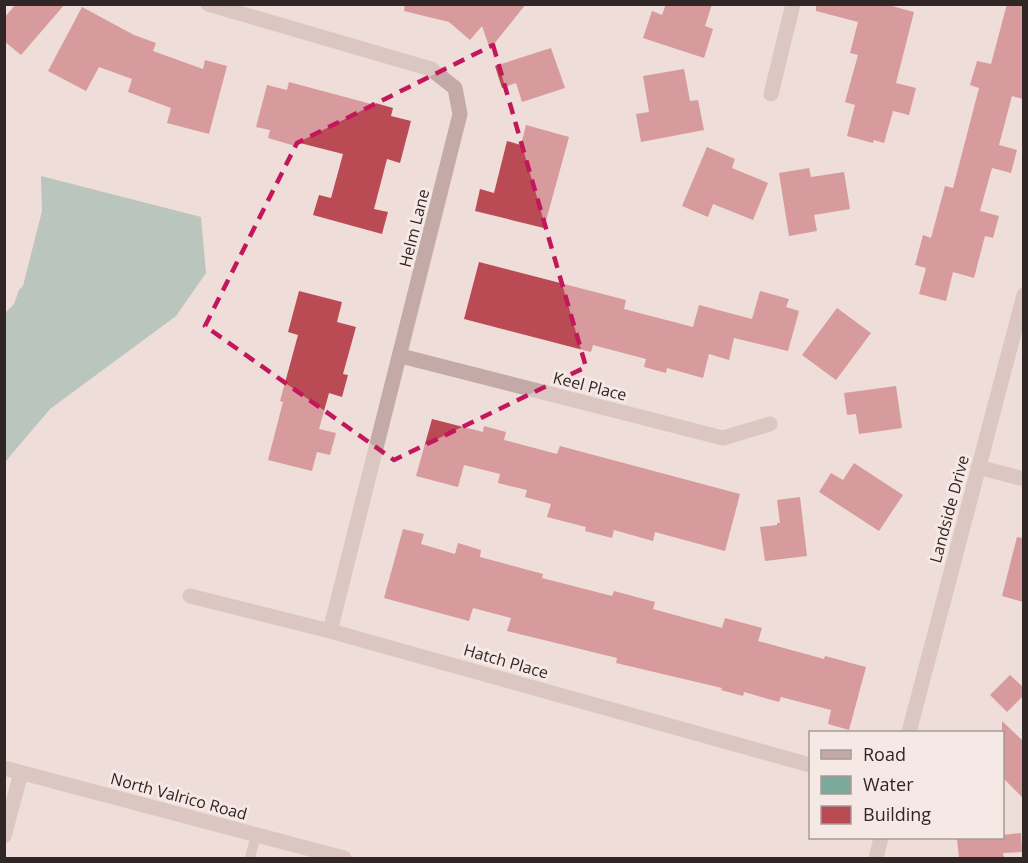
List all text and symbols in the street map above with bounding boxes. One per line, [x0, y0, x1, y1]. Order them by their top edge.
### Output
street label: Helm Lane [394, 187, 434, 269]
street label: Keel Place [551, 366, 629, 406]
street label: Landside Drive [924, 453, 974, 565]
street label: Hatch Place [461, 638, 551, 684]
legend [809, 731, 1004, 839]
text: Road [863, 742, 906, 766]
street label: North Valrico Road [108, 767, 250, 825]
text: Water [863, 772, 914, 796]
text: Building [863, 802, 931, 826]

